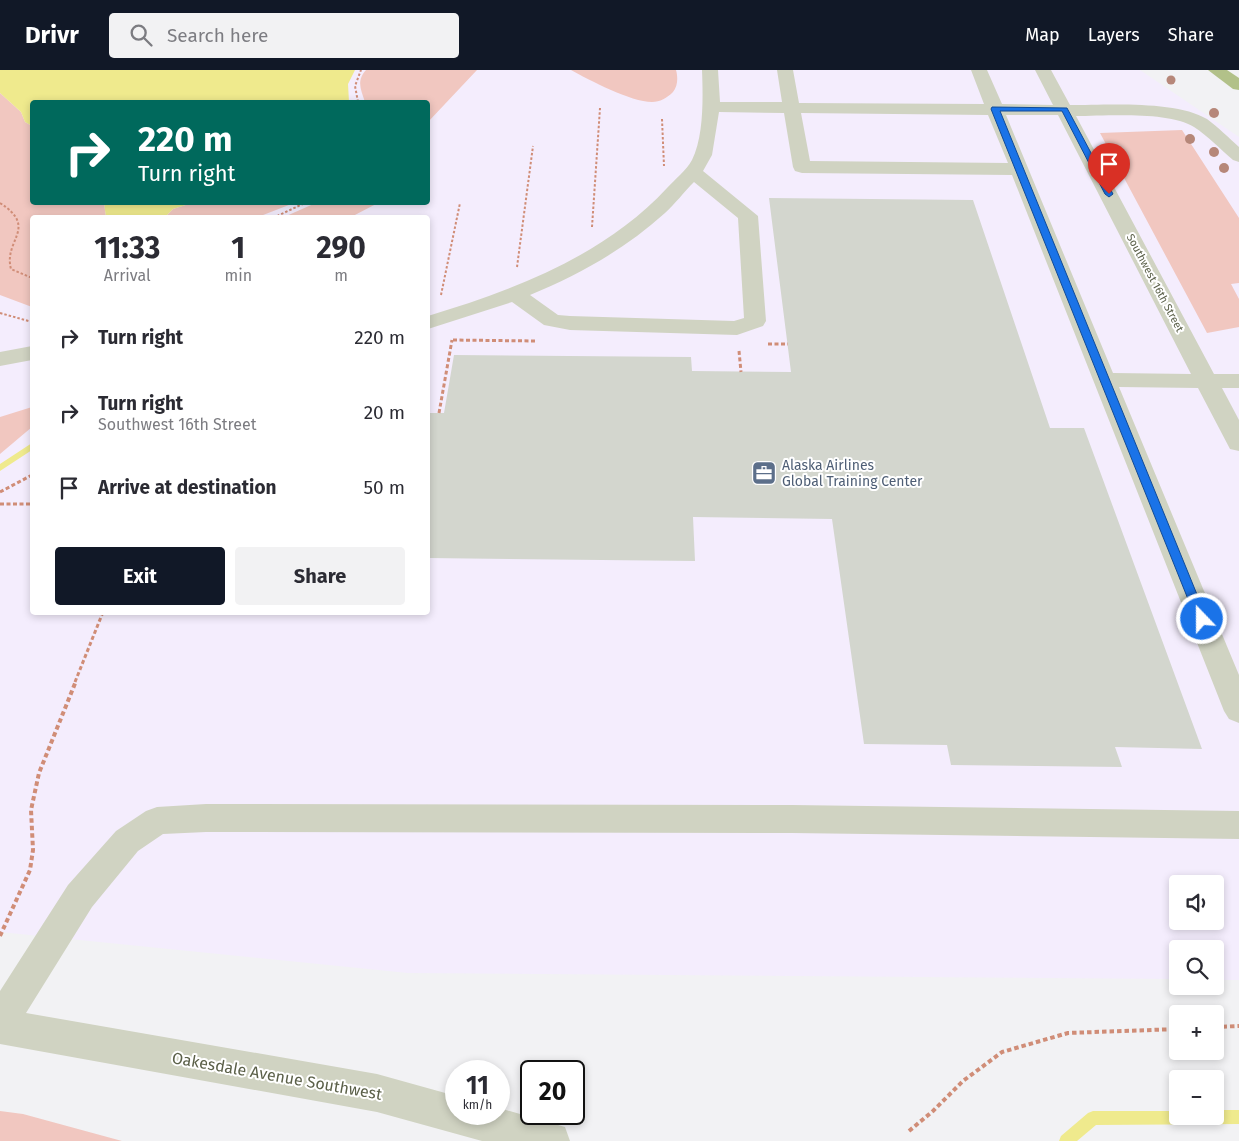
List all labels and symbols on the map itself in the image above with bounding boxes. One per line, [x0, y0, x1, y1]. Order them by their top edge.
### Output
pin [1088, 143, 1130, 194]
street label: Southwest 16th Street [1124, 232, 1186, 334]
place label: Alaska Airlines Global Training Center [782, 457, 923, 490]
office icon: Alaska Airlines Global Training Center [751, 460, 777, 486]
position arrow [1175, 592, 1227, 644]
street label: Oakesdale Avenue Southwest [171, 1048, 384, 1104]
speed limit sign: 20 [520, 1060, 585, 1125]

